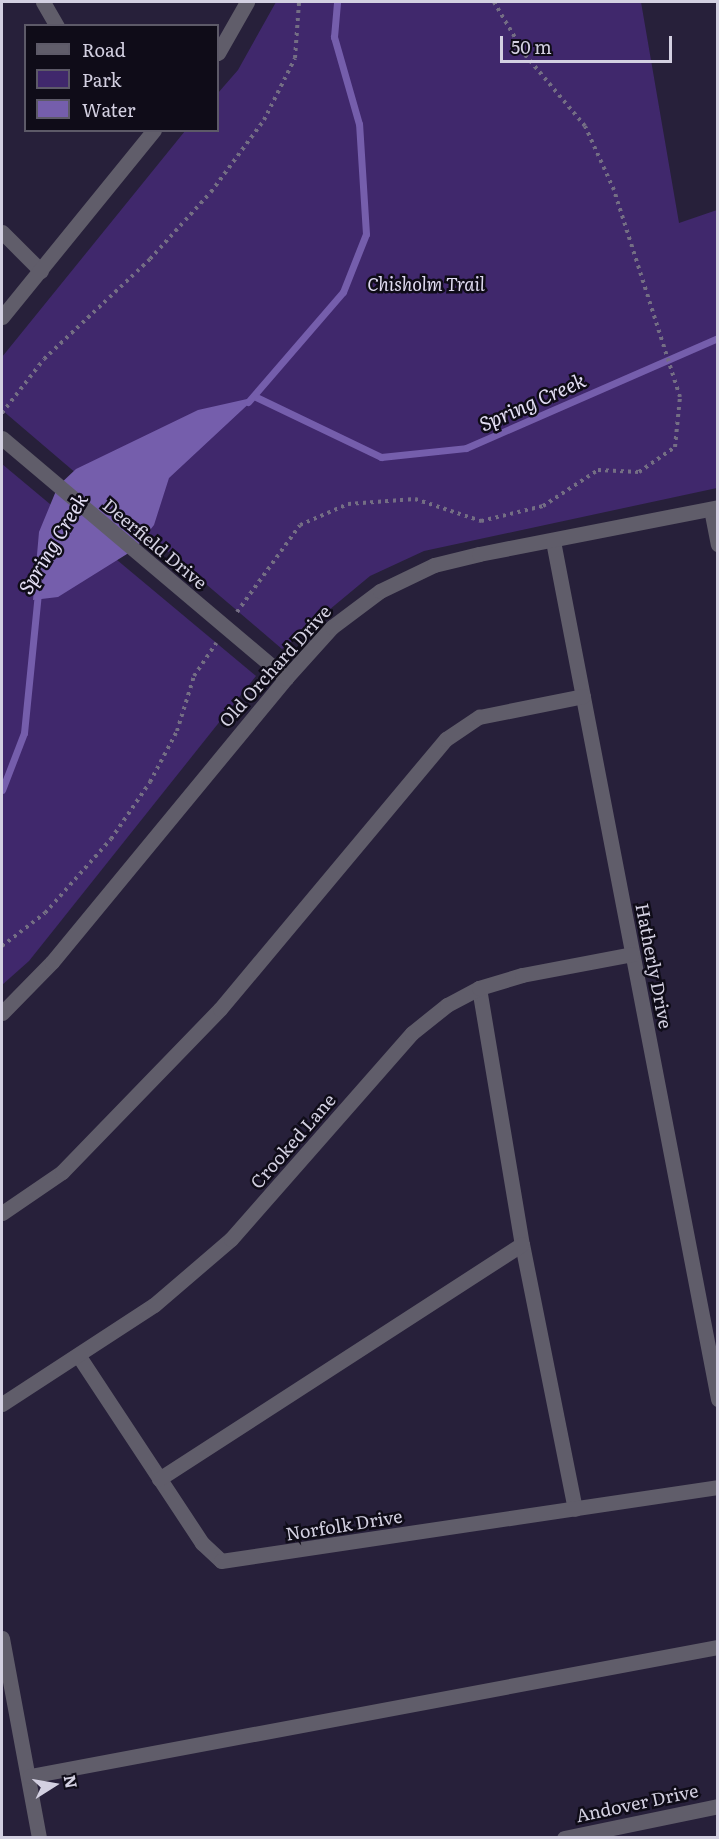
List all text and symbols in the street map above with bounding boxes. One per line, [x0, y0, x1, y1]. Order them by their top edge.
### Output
legend [24, 24, 219, 132]
scale bar [503, 24, 676, 62]
text: 50 m [511, 33, 552, 60]
text: Road [82, 36, 126, 63]
text: Park [82, 66, 121, 93]
text: Water [82, 96, 135, 123]
park label: Chisholm Trail [367, 273, 485, 295]
water label: Spring Creek [475, 367, 589, 435]
water label: Spring Creek [12, 488, 92, 598]
street label: Deerfield Drive [99, 494, 211, 594]
street label: Old Orchard Drive [215, 601, 335, 731]
street label: Hatherly Drive [631, 901, 677, 1031]
street label: Crooked Lane [246, 1089, 340, 1193]
street label: Norfolk Drive [284, 1505, 404, 1545]
north arrow [24, 1755, 84, 1815]
text: N [59, 1773, 85, 1790]
street label: Andover Drive [574, 1779, 700, 1827]

